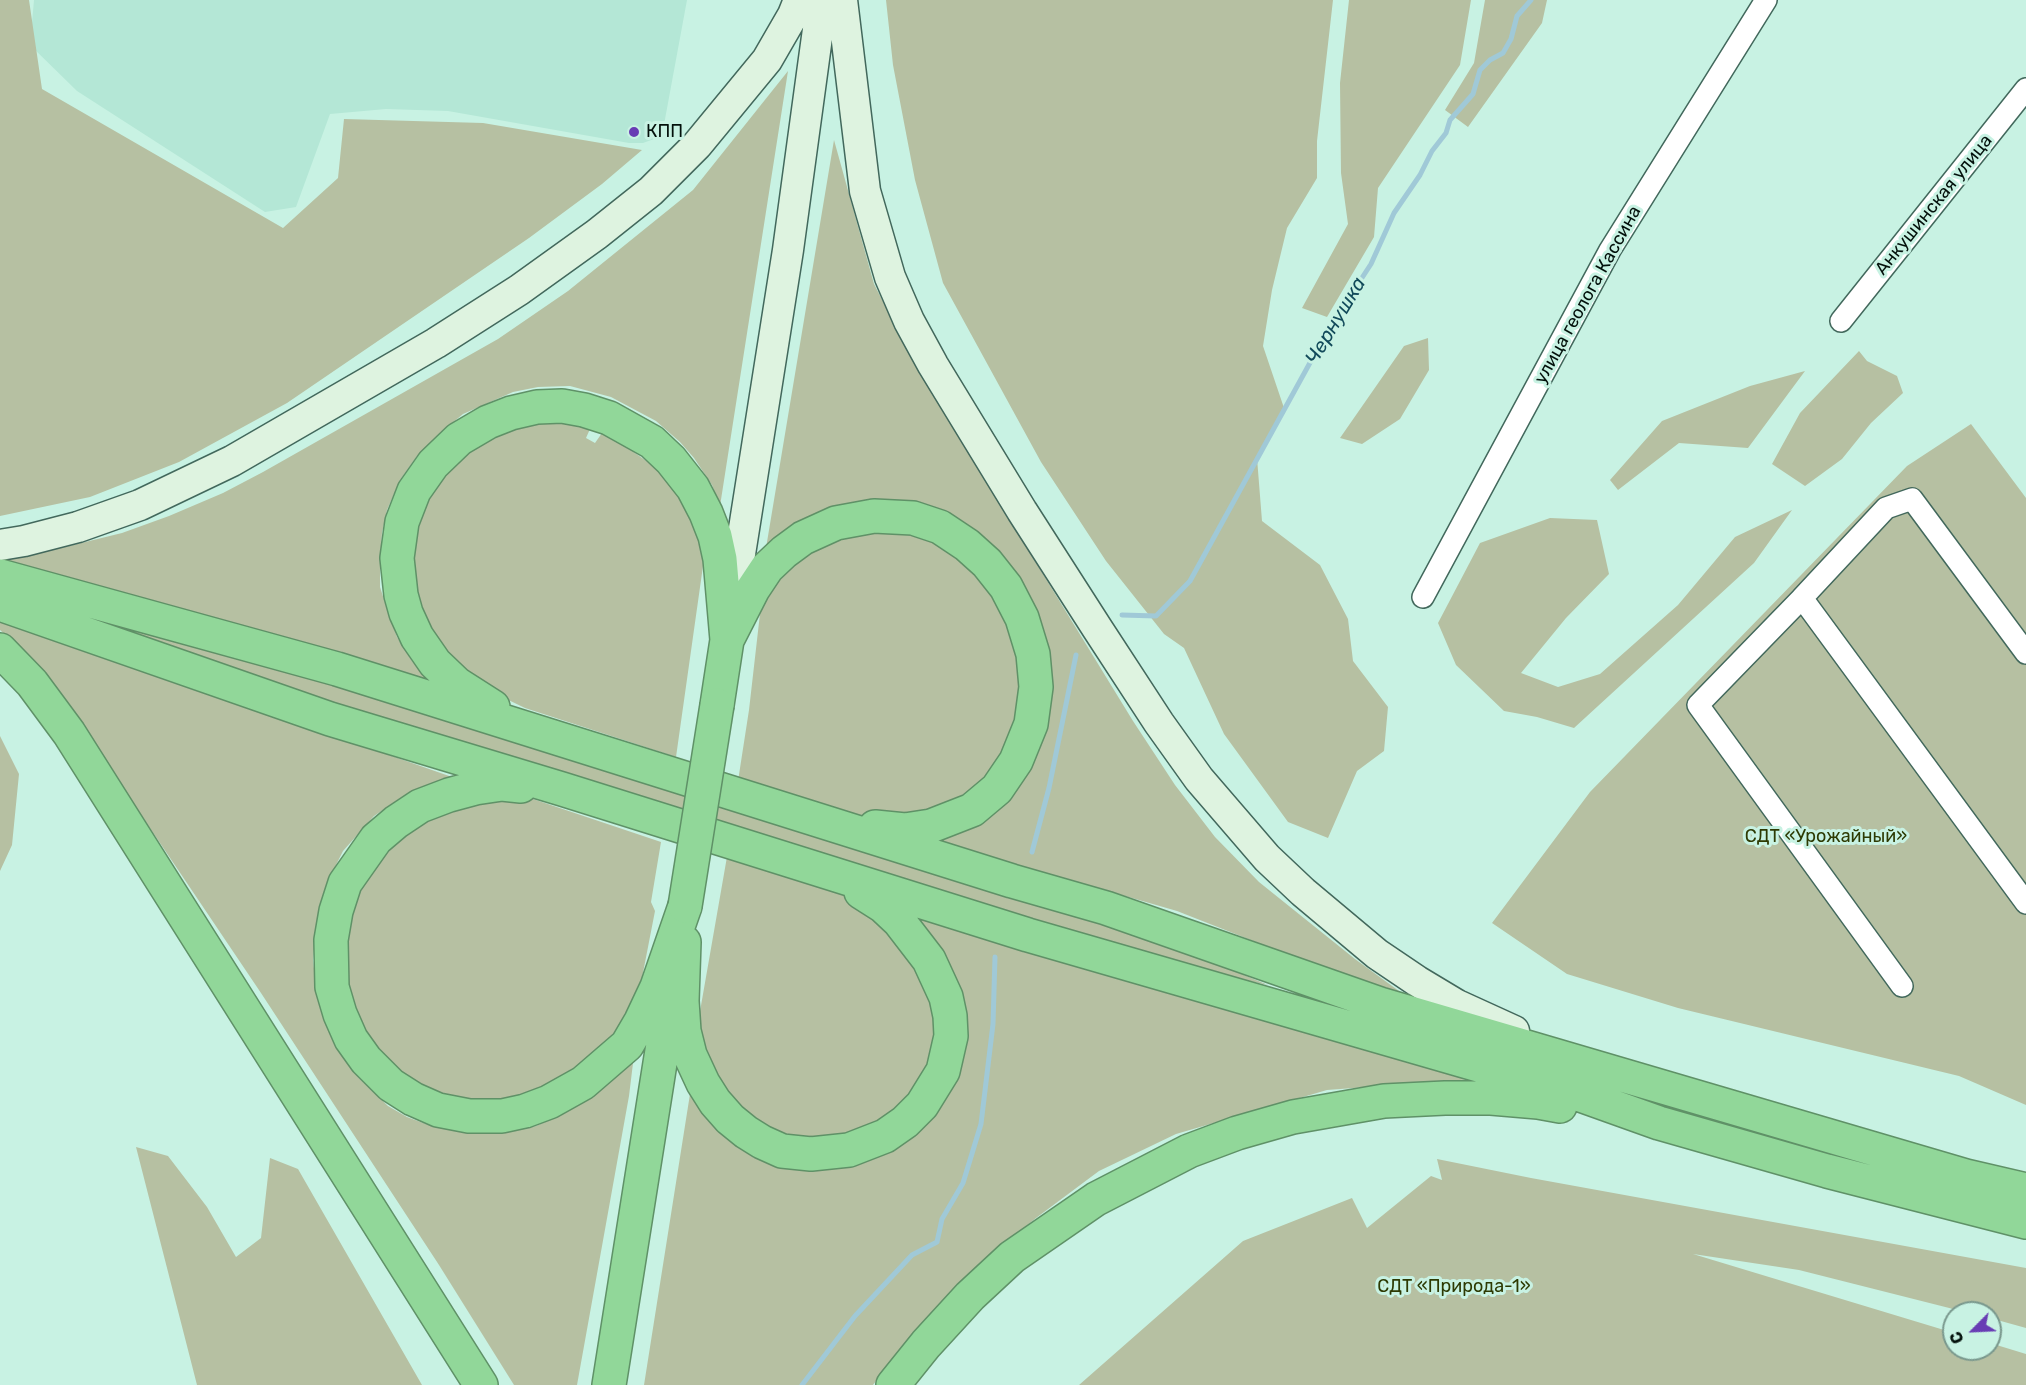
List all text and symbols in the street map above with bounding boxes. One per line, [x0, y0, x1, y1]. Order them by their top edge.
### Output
place label: КПП [646, 121, 683, 143]
marker: КПП [627, 125, 641, 139]
street label: Анкушинская улица [1871, 131, 1997, 279]
street label: улица геолога Кассина [1530, 202, 1646, 388]
water label: Чернушка [1301, 273, 1371, 369]
park label: СДТ «Урожайный» [1745, 826, 1907, 848]
park label: СДТ «Природа-1» [1377, 1276, 1531, 1298]
north arrow [1942, 1301, 2002, 1361]
text: С [1946, 1329, 1968, 1347]

